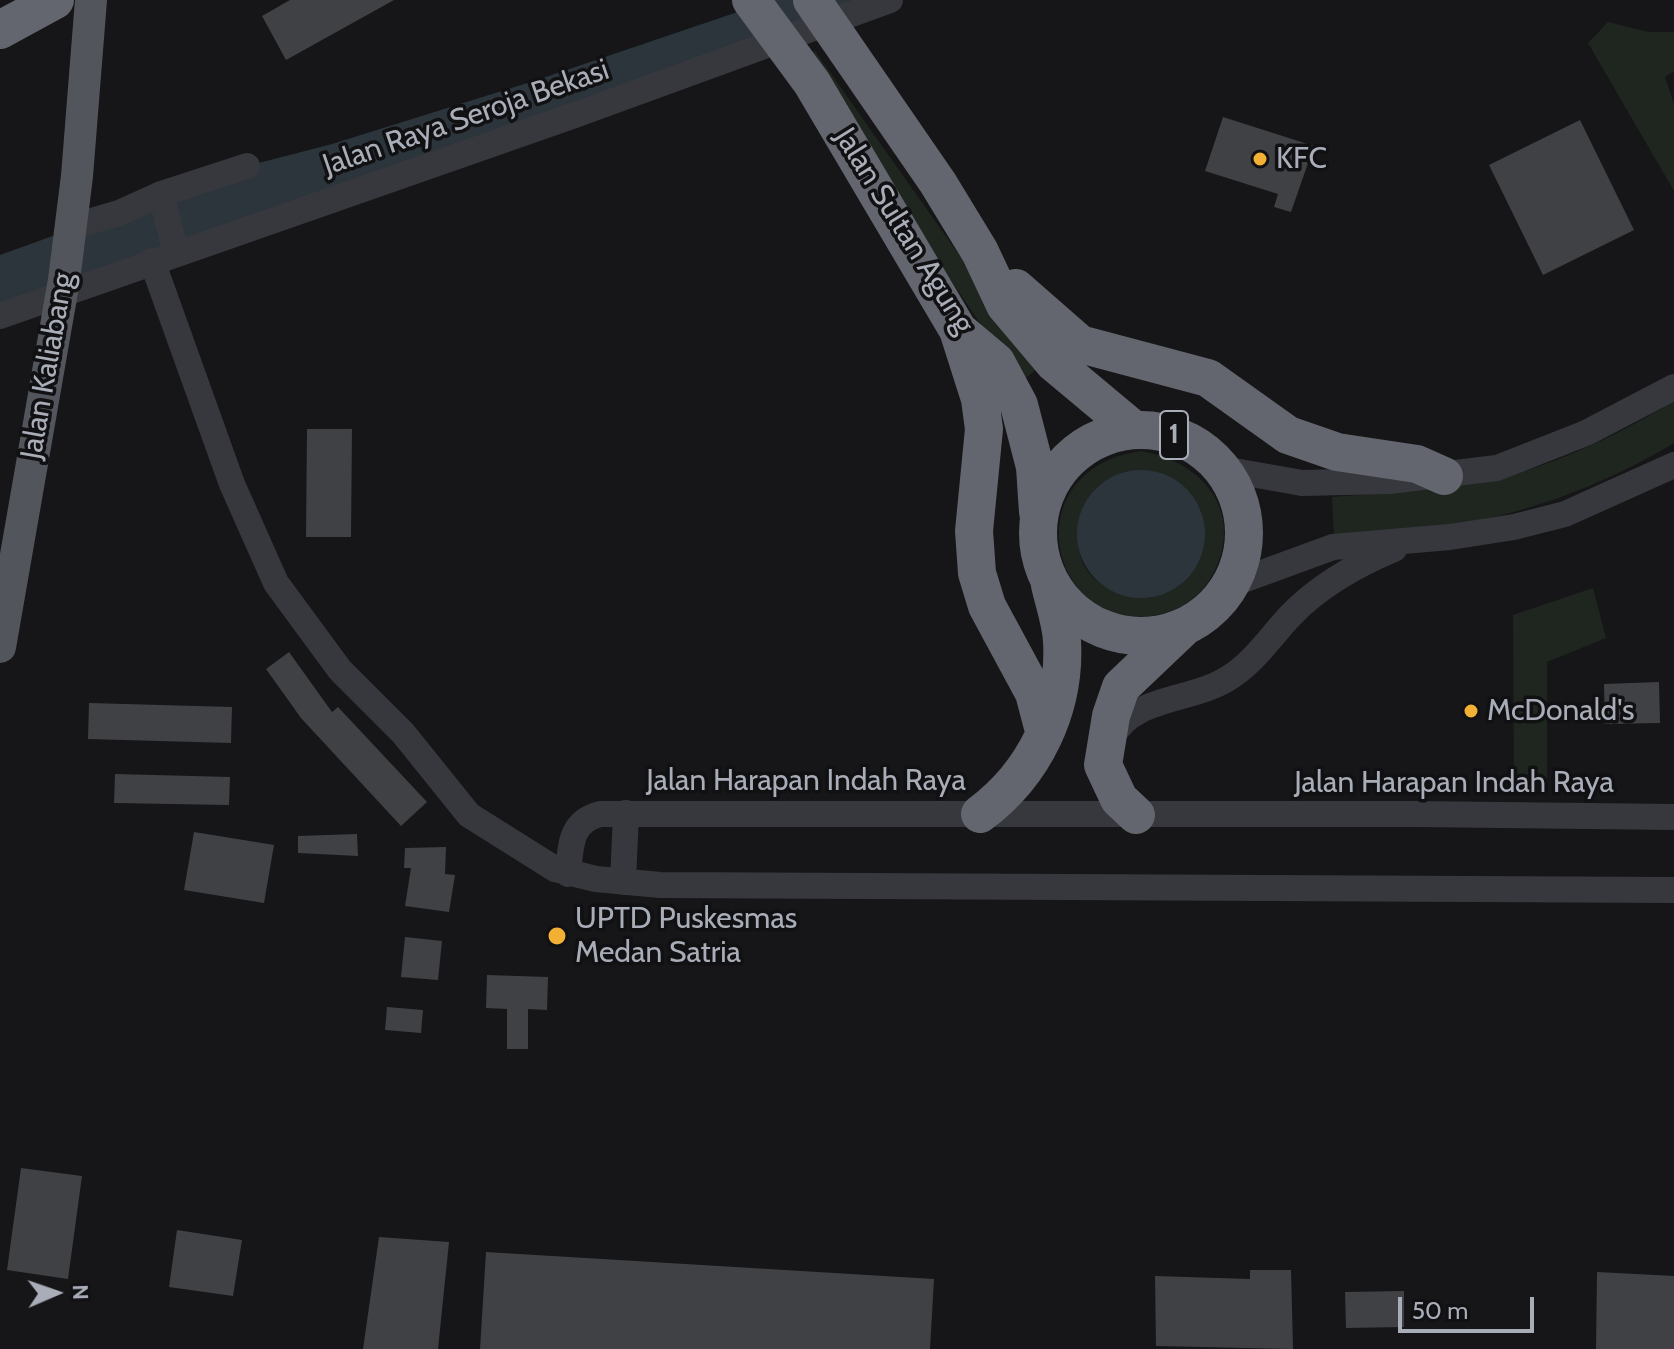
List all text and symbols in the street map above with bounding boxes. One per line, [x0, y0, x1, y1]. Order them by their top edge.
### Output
street label: Jalan Raya Seroja Bekasi [318, 52, 614, 184]
street label: Jalan Sultan Agung [826, 122, 982, 340]
place label: KFC [1276, 141, 1327, 177]
marker: KFC [1251, 150, 1269, 168]
street label: Jalan Kaliabang [14, 270, 82, 462]
road number: 1 [1160, 411, 1188, 459]
place label: McDonald's [1487, 693, 1634, 729]
marker: McDonald's [1462, 702, 1480, 720]
street label: Jalan Harapan Indah Raya [646, 763, 966, 799]
street label: Jalan Harapan Indah Raya [1294, 765, 1614, 801]
place label: UPTD Puskesmas Medan Satria [575, 901, 797, 972]
marker: UPTD Puskesmas Medan Satria [546, 925, 568, 947]
north arrow [16, 1253, 96, 1333]
scale bar [1402, 1281, 1538, 1331]
text: N [67, 1284, 94, 1300]
text: 50 m [1412, 1296, 1468, 1325]

